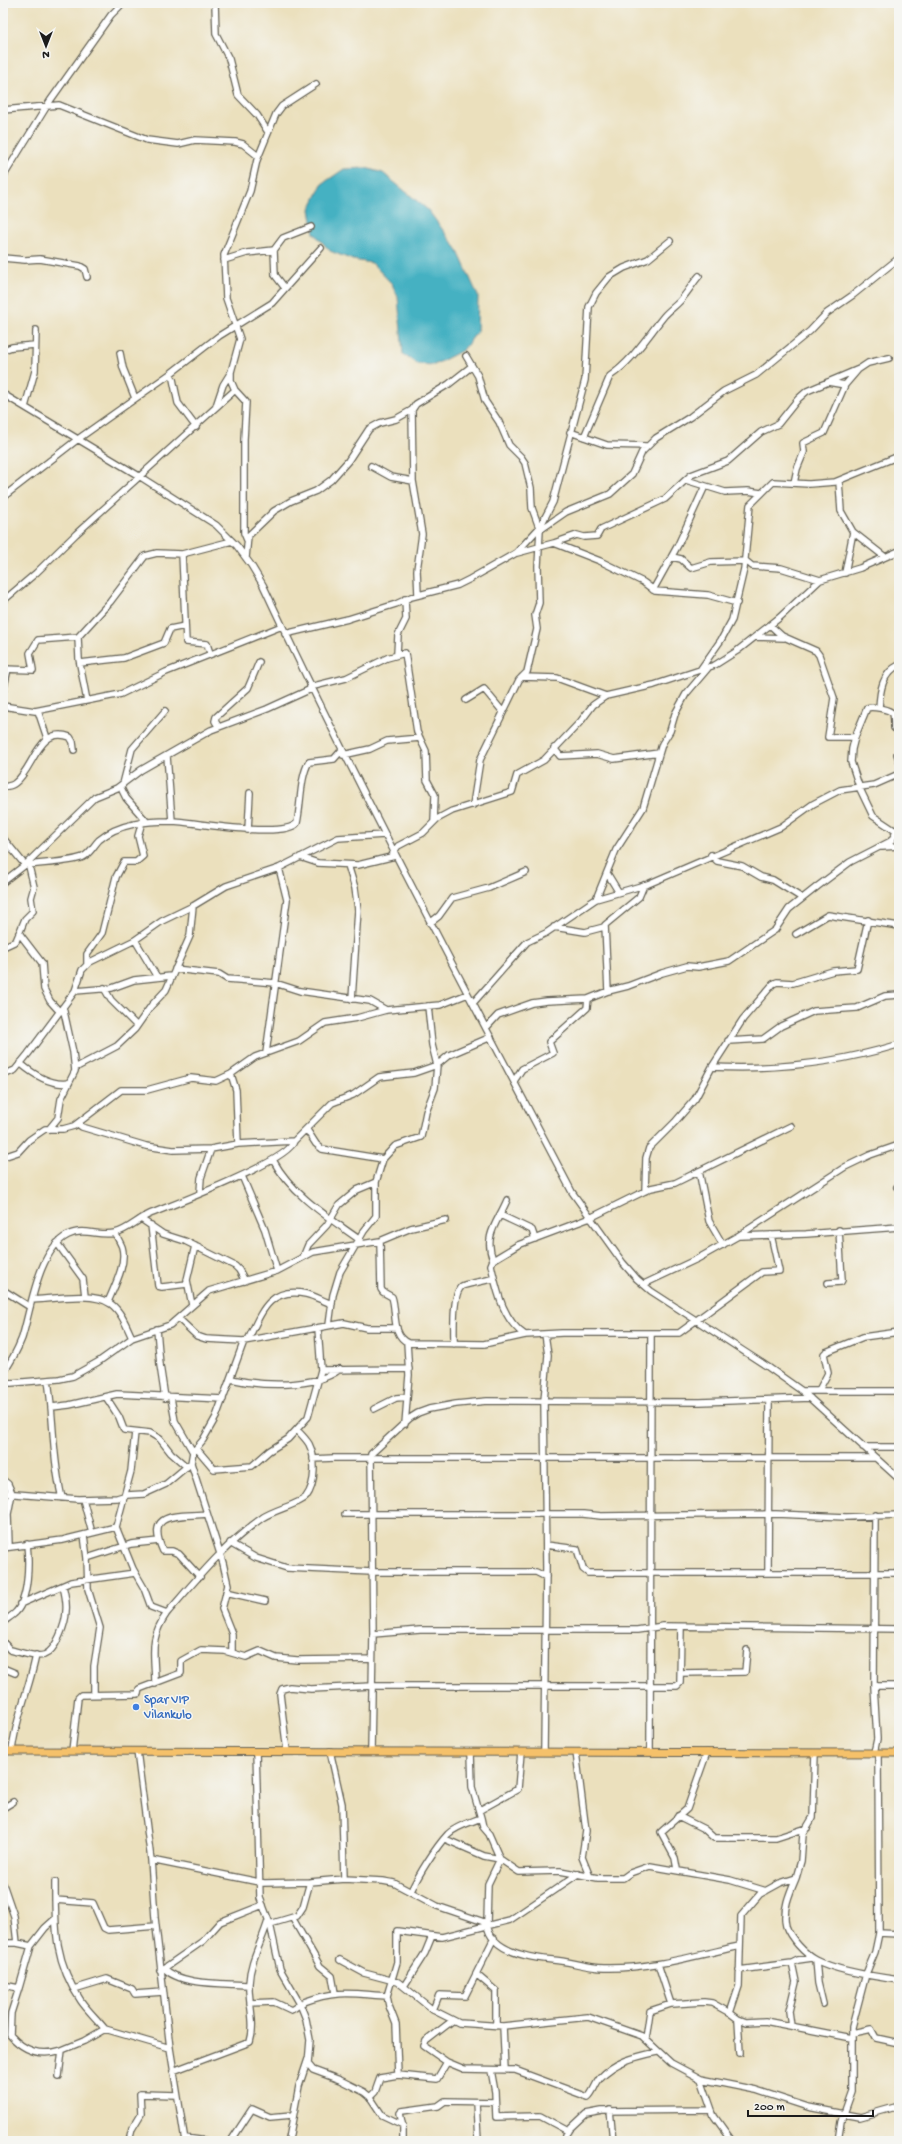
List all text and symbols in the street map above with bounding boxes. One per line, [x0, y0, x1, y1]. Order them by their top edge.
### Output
north arrow [26, 26, 66, 66]
text: N [42, 48, 50, 60]
place label: Spar VIP Vilankulo [143, 1693, 192, 1723]
marker: Spar VIP Vilankulo [131, 1702, 141, 1712]
scale bar [748, 2092, 873, 2118]
text: 200 m [754, 2101, 785, 2115]

